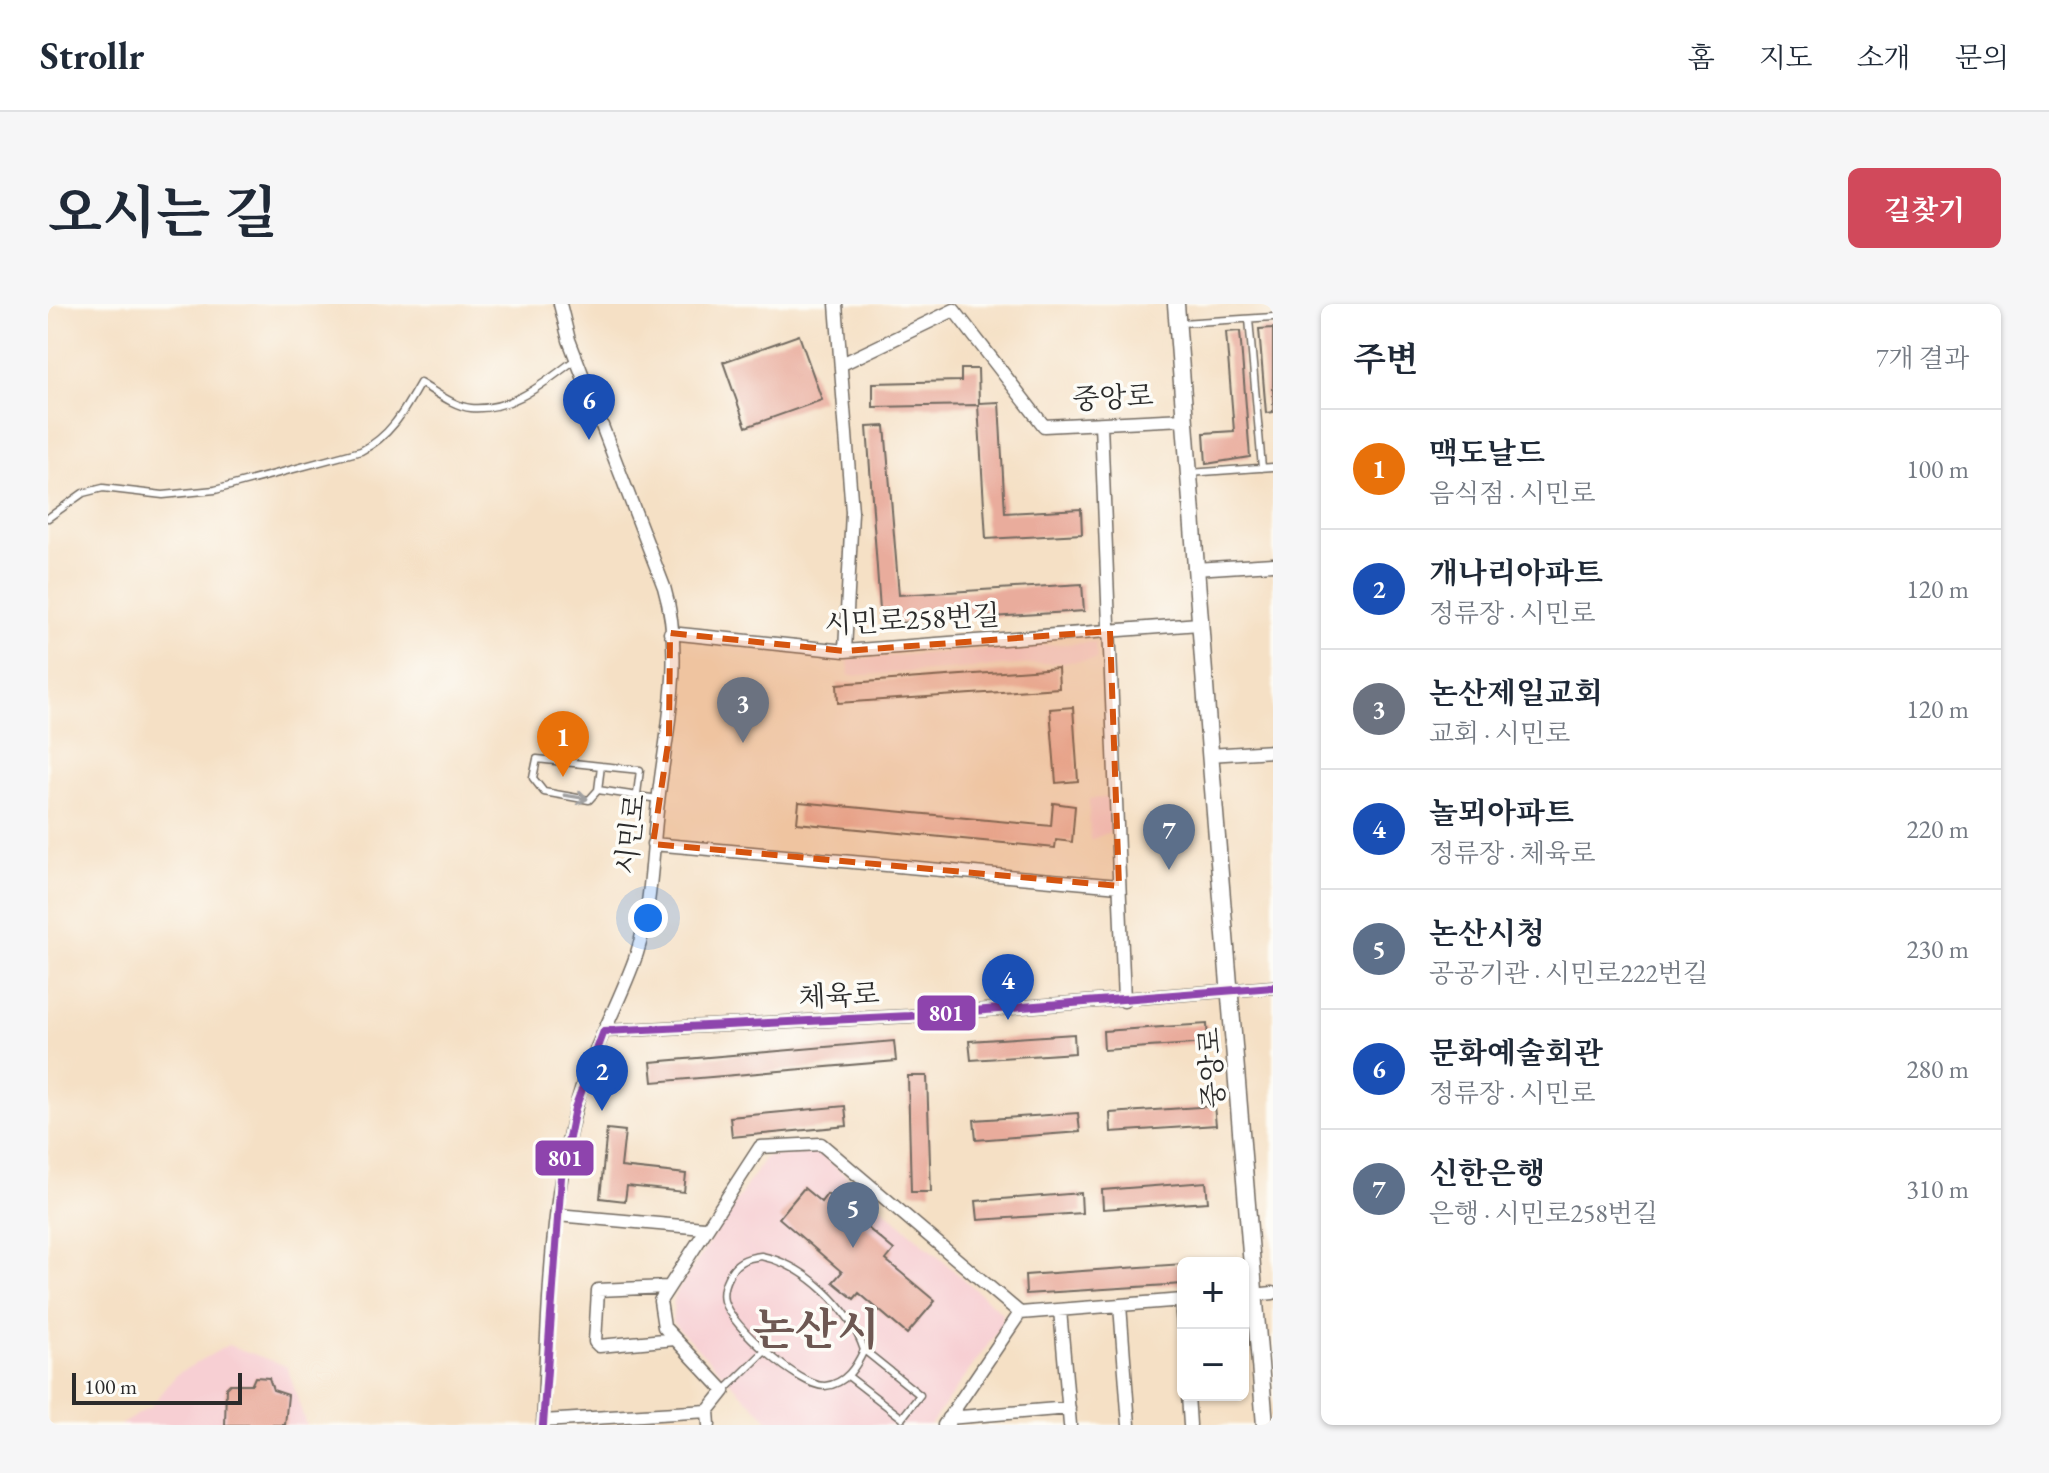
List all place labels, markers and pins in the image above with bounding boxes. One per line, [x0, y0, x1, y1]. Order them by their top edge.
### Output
pin: 6 [563, 374, 615, 440]
pin: 3 [717, 677, 769, 743]
pin: 1 [537, 711, 589, 777]
pin: 7 [1143, 804, 1195, 870]
pin: 4 [982, 954, 1034, 1020]
pin: 2 [576, 1045, 628, 1111]
pin: 5 [827, 1182, 879, 1248]

